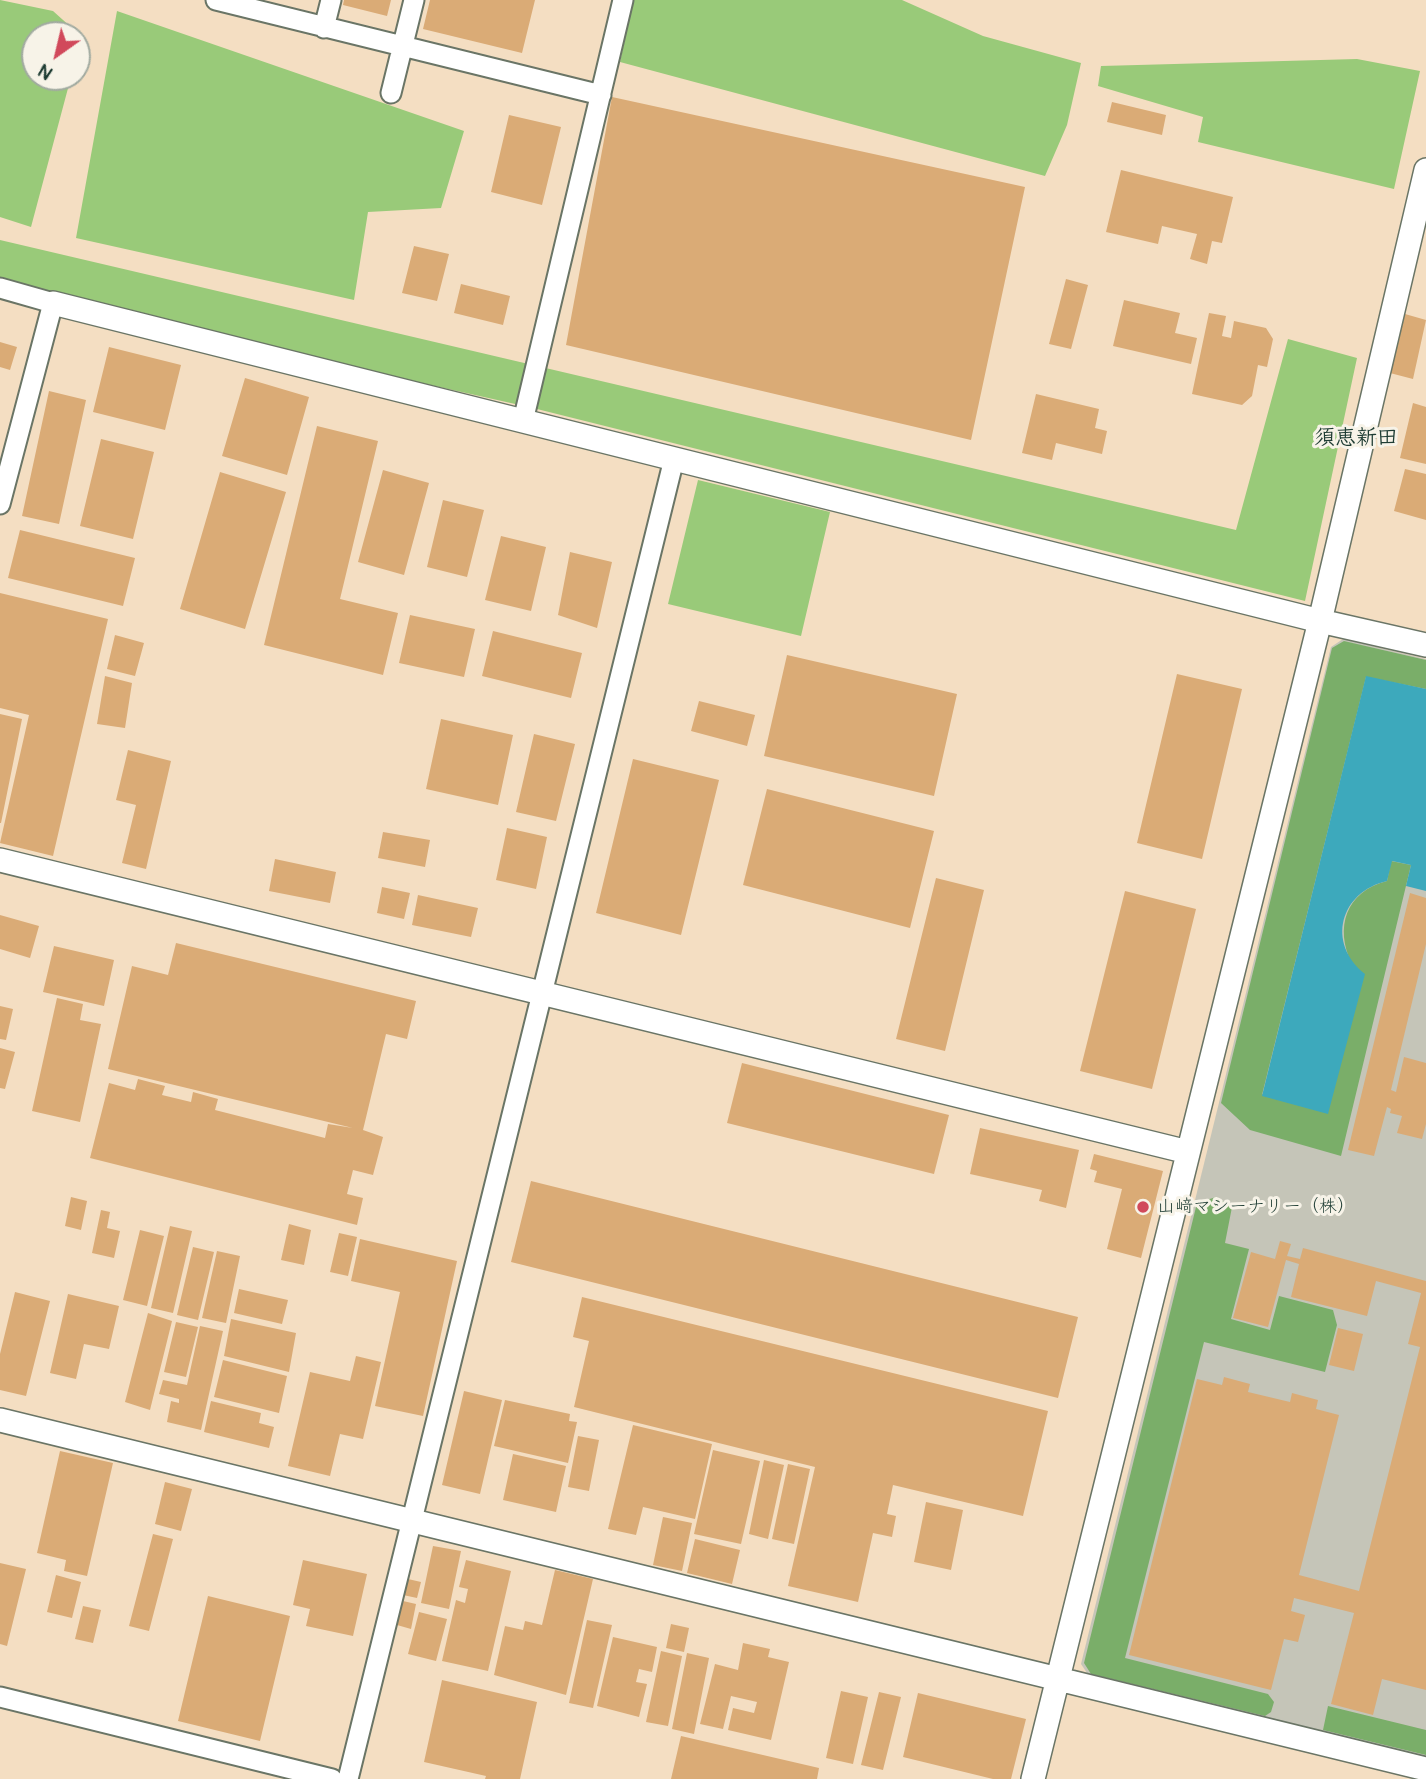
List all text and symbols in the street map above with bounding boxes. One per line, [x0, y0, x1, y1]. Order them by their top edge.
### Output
north arrow [21, 21, 91, 91]
text: N [33, 58, 57, 85]
district label: 須恵新田 [1314, 426, 1398, 452]
place label: 山﨑マシーナリー（株） [1157, 1196, 1355, 1218]
marker: 山﨑マシーナリー（株） [1135, 1199, 1151, 1215]

